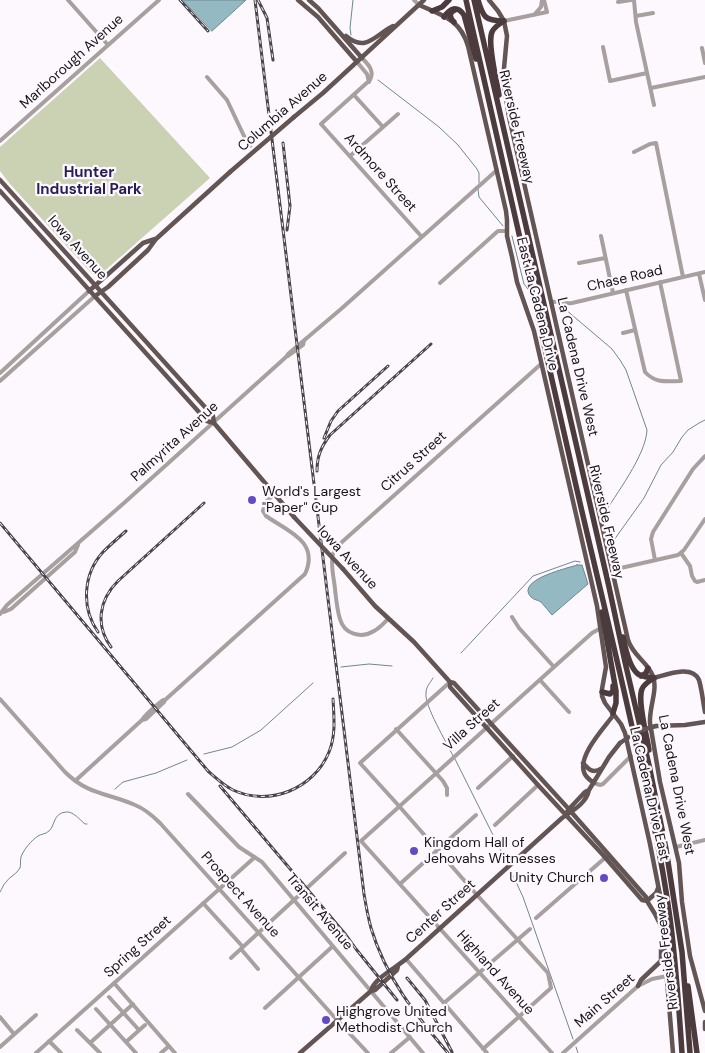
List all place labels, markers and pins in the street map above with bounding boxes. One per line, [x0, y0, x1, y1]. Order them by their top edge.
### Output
place label: World's Largest "Paper" Cup [262, 484, 361, 516]
marker: World's Largest "Paper" Cup [246, 494, 258, 506]
place label: Kingdom Hall of Jehovahs Witnesses [424, 835, 556, 868]
marker: Kingdom Hall of Jehovahs Witnesses [408, 845, 420, 857]
place label: Unity Church [509, 870, 594, 886]
marker: Unity Church [598, 872, 610, 884]
place label: Highgrove United Methodist Church [336, 1004, 452, 1036]
marker: Highgrove United Methodist Church [320, 1014, 332, 1026]

